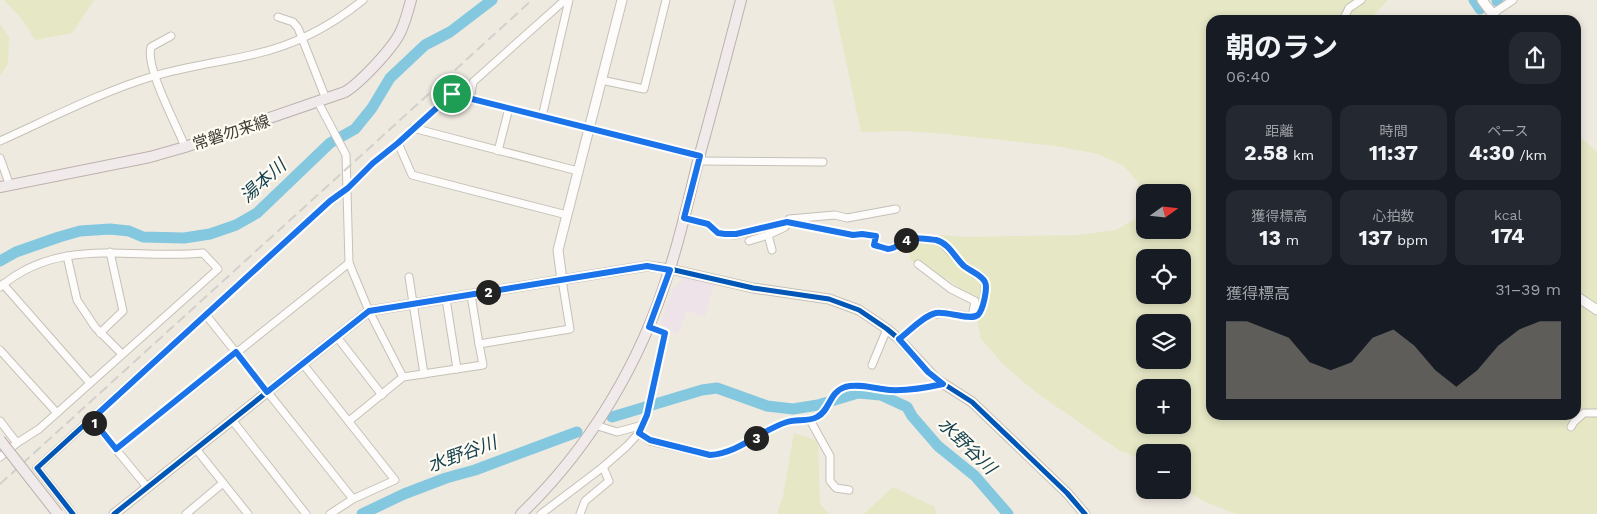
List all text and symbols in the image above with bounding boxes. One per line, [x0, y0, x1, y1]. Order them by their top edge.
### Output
text: 朝のラン [1226, 31, 1338, 64]
button: share [1509, 32, 1561, 84]
text: 06:40 [1226, 67, 1270, 86]
pin [431, 73, 473, 115]
icon: arrive [438, 80, 466, 108]
street label: 常磐勿来線 [190, 111, 272, 154]
text: 距離 [1265, 123, 1293, 139]
text: 時間 [1379, 123, 1407, 139]
text: ペース [1487, 123, 1528, 139]
text: 2.58 [1244, 140, 1288, 165]
text: 11:37 [1369, 140, 1418, 165]
text: 4:30 [1469, 140, 1515, 165]
text: km [1288, 147, 1314, 163]
text: /km [1515, 147, 1547, 163]
water label: 湯本川 [236, 153, 291, 206]
north arrow [1136, 184, 1191, 239]
map controls [1136, 184, 1191, 499]
text: kcal [1494, 207, 1522, 223]
text: 獲得標高 [1251, 208, 1307, 224]
text: 心拍数 [1372, 208, 1414, 224]
text: 174 [1491, 223, 1525, 248]
text: 13 [1259, 225, 1281, 250]
text: 137 [1359, 225, 1393, 250]
pin: 4 [894, 228, 918, 252]
text: 4 [902, 232, 911, 248]
text: m [1281, 232, 1299, 248]
text: bpm [1393, 232, 1428, 248]
button: locate [1136, 249, 1191, 304]
pin: 2 [476, 280, 500, 304]
text: 31–39 m [1495, 280, 1561, 299]
text: 2 [484, 284, 493, 300]
text: 獲得標高 [1226, 284, 1290, 303]
button: layers [1136, 314, 1191, 369]
button: + [1136, 379, 1191, 434]
pin: 1 [82, 410, 106, 436]
water label: 水野谷川 [934, 413, 1002, 480]
text: 1 [91, 415, 98, 431]
pin: 3 [744, 426, 768, 450]
text: 3 [752, 430, 761, 446]
water label: 水野谷川 [424, 431, 501, 476]
button: − [1136, 444, 1191, 499]

